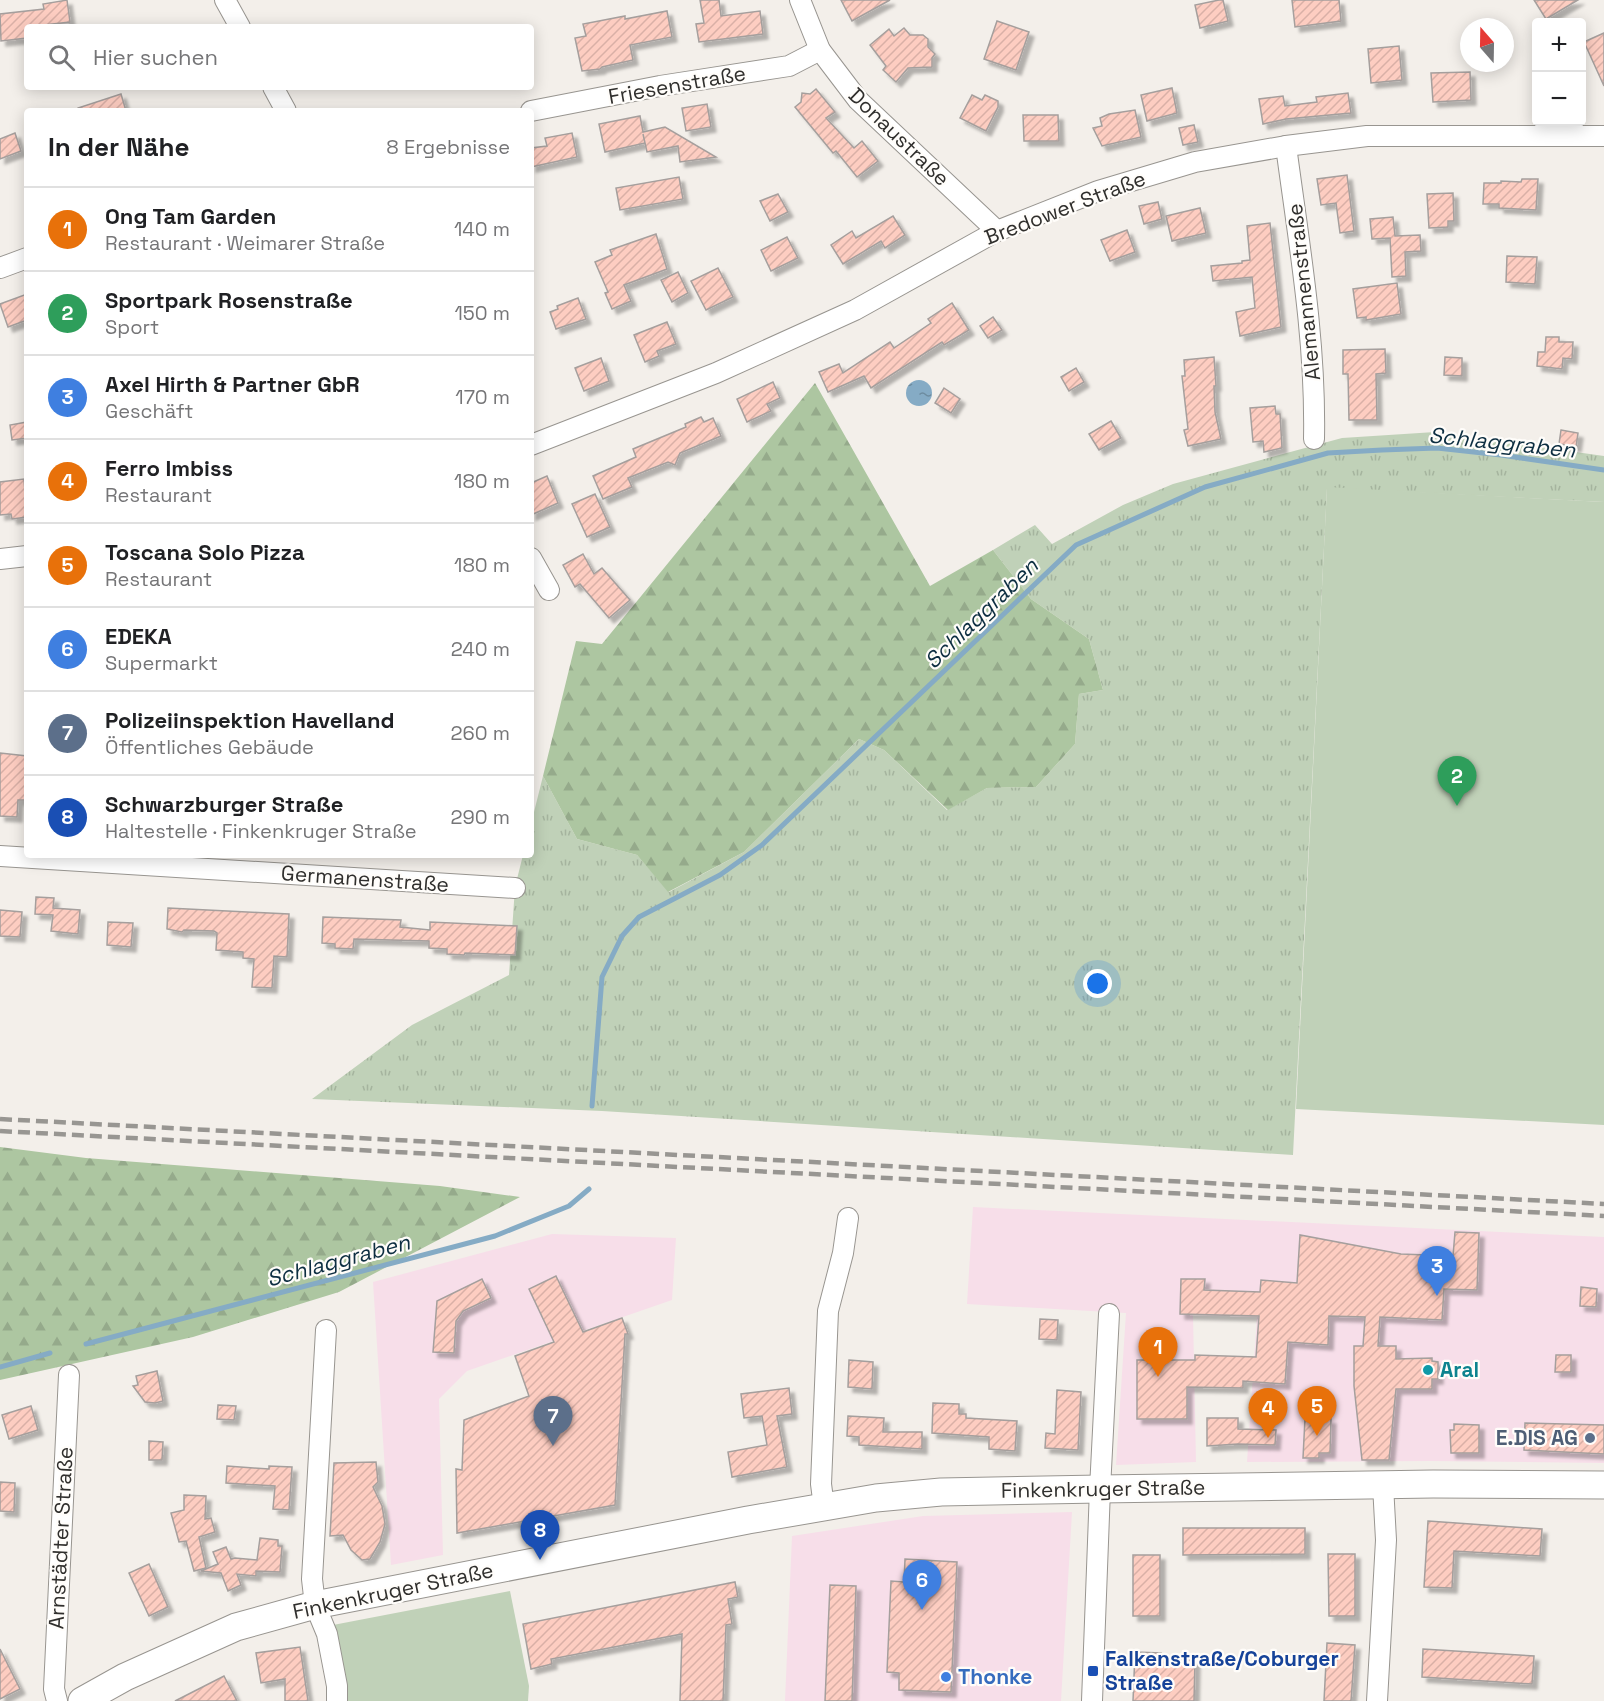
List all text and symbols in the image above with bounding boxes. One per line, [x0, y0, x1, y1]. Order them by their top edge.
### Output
north arrow [1460, 18, 1514, 72]
map controls [1532, 18, 1586, 126]
button: + [1532, 18, 1586, 72]
search box [24, 24, 534, 90]
icon: search [45, 41, 78, 74]
text: Hier suchen [93, 43, 218, 71]
street label: Friesenstraße [606, 59, 748, 110]
button: − [1532, 72, 1586, 126]
street label: Donaustraße [843, 82, 956, 192]
text: In der Nähe [48, 130, 189, 164]
text: 8 Ergebnisse [386, 134, 510, 160]
street label: Bredower Straße [980, 164, 1149, 251]
text: Ong Tam Garden [105, 202, 276, 230]
street label: Alemannenstraße [1281, 202, 1326, 382]
text: 1 [63, 216, 72, 242]
text: 140 m [454, 216, 510, 242]
text: Restaurant · Weimarer Straße [105, 230, 385, 256]
text: Sportpark Rosenstraße [105, 286, 353, 314]
text: 2 [62, 300, 73, 326]
text: 150 m [455, 300, 510, 326]
text: Sport [105, 314, 159, 340]
text: Axel Hirth & Partner GbR [105, 370, 360, 398]
text: 3 [61, 384, 74, 410]
text: 170 m [455, 384, 510, 410]
text: Geschäft [105, 398, 193, 424]
water label: Schlaggraben [1427, 420, 1577, 464]
text: Ferro Imbiss [105, 454, 233, 482]
text: 4 [61, 468, 74, 494]
text: 180 m [454, 468, 510, 494]
text: Restaurant [105, 482, 212, 508]
text: Toscana Solo Pizza [105, 538, 305, 566]
water label: Schlaggraben [918, 551, 1044, 674]
text: 5 [62, 552, 74, 578]
text: 180 m [454, 552, 510, 578]
text: Restaurant [105, 566, 212, 592]
text: EDEKA [105, 622, 172, 650]
text: 6 [61, 636, 74, 662]
text: 240 m [451, 636, 510, 662]
text: Supermarkt [105, 650, 218, 676]
text: Polizeiinspektion Havelland [105, 706, 395, 734]
text: 7 [62, 720, 73, 746]
text: 260 m [451, 720, 510, 746]
text: Öffentliches Gebäude [105, 734, 314, 760]
pin: 2 [1438, 756, 1476, 806]
text: Schwarzburger Straße [105, 790, 343, 818]
text: 8 [62, 804, 74, 830]
text: 290 m [451, 804, 510, 830]
text: Haltestelle · Finkenkruger Straße [105, 818, 417, 844]
street label: Germanenstraße [280, 859, 450, 898]
your location [1083, 969, 1112, 998]
water label: Schlaggraben [263, 1227, 413, 1293]
pin: 3 [1418, 1246, 1456, 1296]
pin: 1 [1138, 1328, 1178, 1377]
place label: Aral [1440, 1356, 1479, 1383]
marker: Aral [1421, 1363, 1435, 1377]
pin: 5 [1298, 1386, 1336, 1436]
pin: 4 [1248, 1388, 1288, 1438]
pin: 7 [534, 1396, 572, 1446]
place label: E.DIS AG [1496, 1424, 1578, 1451]
marker: E.DIS AG [1583, 1431, 1597, 1445]
street label: Arnstädter Straße [42, 1446, 79, 1630]
street label: Finkenkruger Straße [1001, 1473, 1205, 1504]
pin: 8 [520, 1510, 560, 1560]
street label: Finkenkruger Straße [290, 1556, 496, 1625]
pin: 6 [902, 1560, 942, 1610]
place label: Falkenstraße/Coburger Straße [1105, 1645, 1339, 1696]
place label: Thonke [958, 1663, 1032, 1690]
marker: Falkenstraße/Coburger Straße [1086, 1664, 1100, 1678]
marker: Thonke [939, 1670, 953, 1684]

